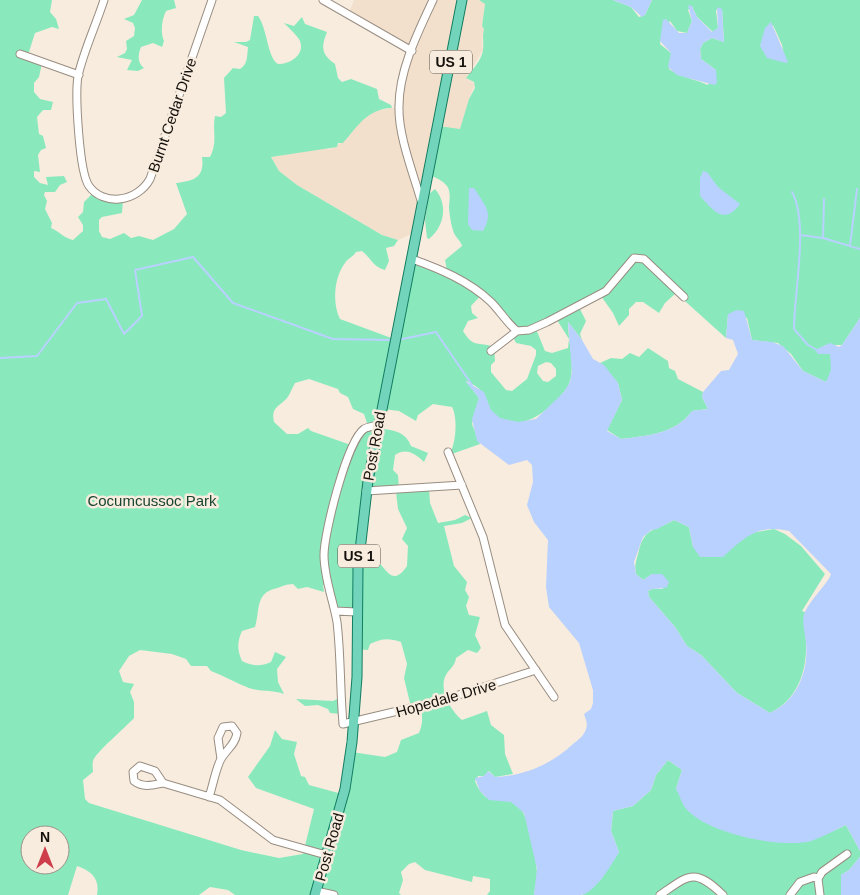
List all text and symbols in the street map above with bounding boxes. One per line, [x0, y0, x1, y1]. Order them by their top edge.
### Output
road number: US 1 [430, 51, 472, 74]
street label: Burnt Cedar Drive [144, 55, 200, 175]
street label: Post Road [360, 410, 388, 482]
park label: Cocumcussoc Park [87, 492, 217, 509]
road number: US 1 [338, 544, 380, 568]
street label: Hopedale Drive [394, 676, 498, 720]
street label: Post Road [311, 811, 347, 883]
north arrow [20, 825, 70, 875]
text: N [40, 829, 50, 845]

